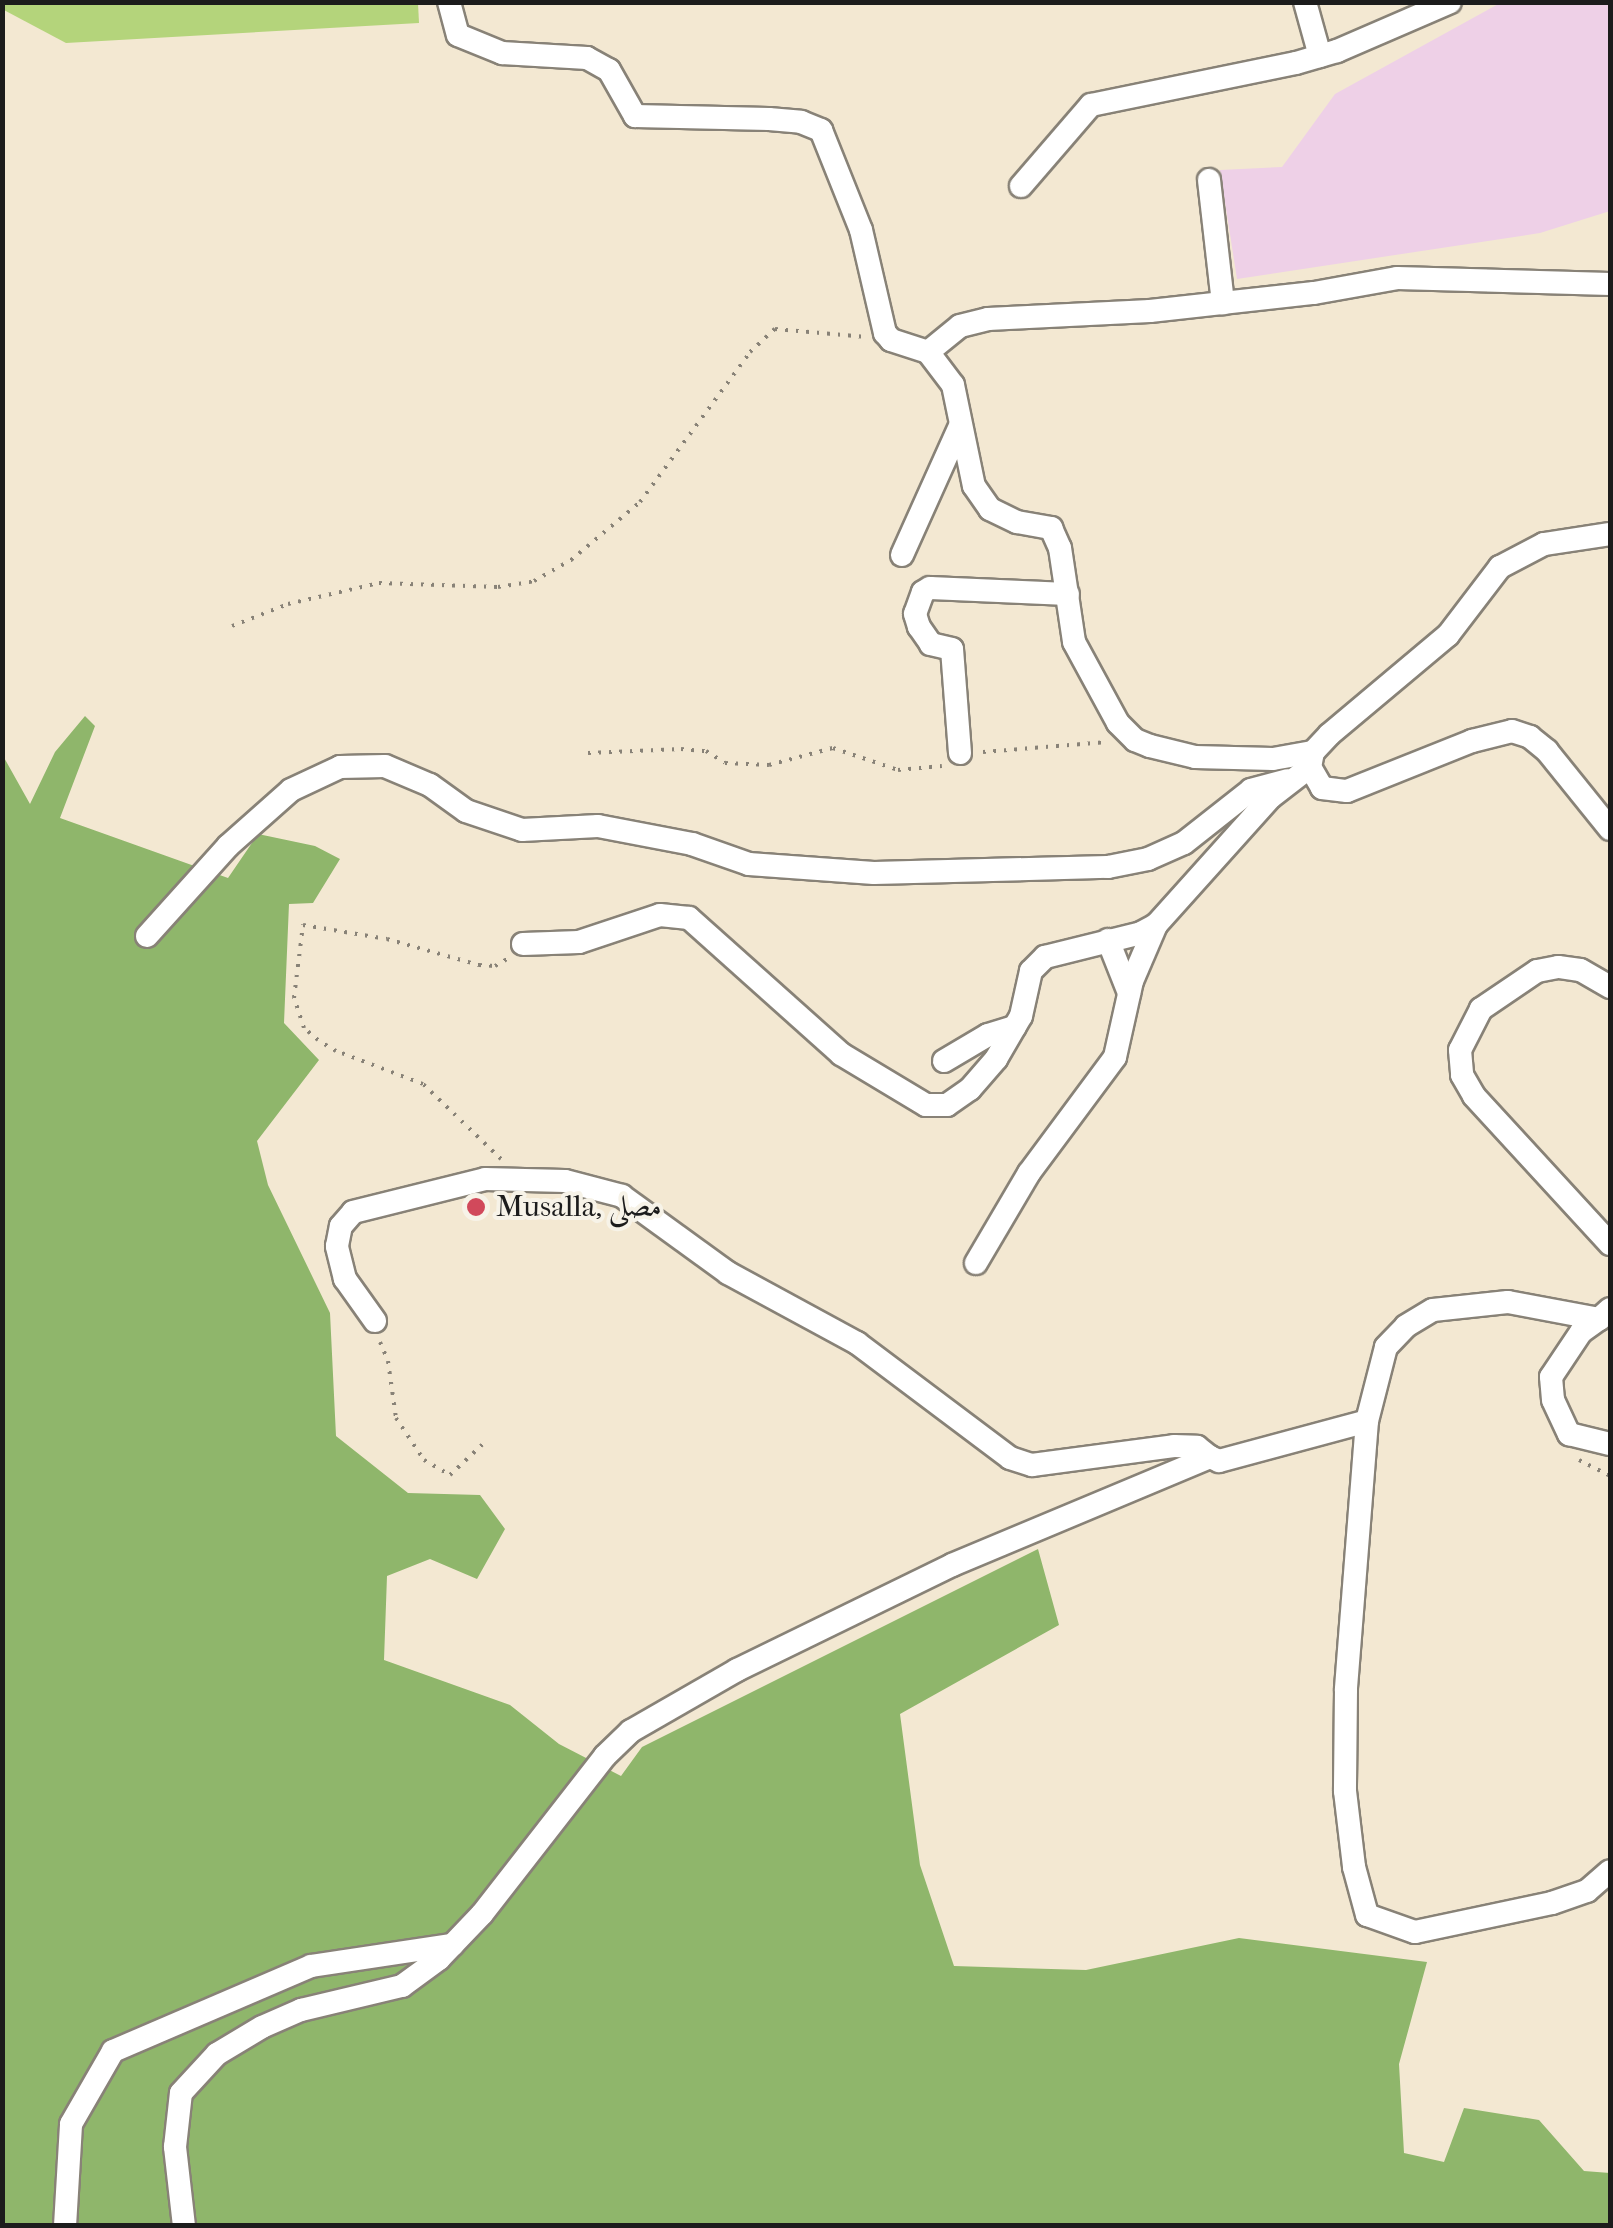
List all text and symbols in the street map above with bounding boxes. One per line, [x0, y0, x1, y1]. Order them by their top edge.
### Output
place label: Musalla, مصلى [496, 1189, 662, 1225]
marker: Musalla, مصلى [465, 1196, 487, 1218]

